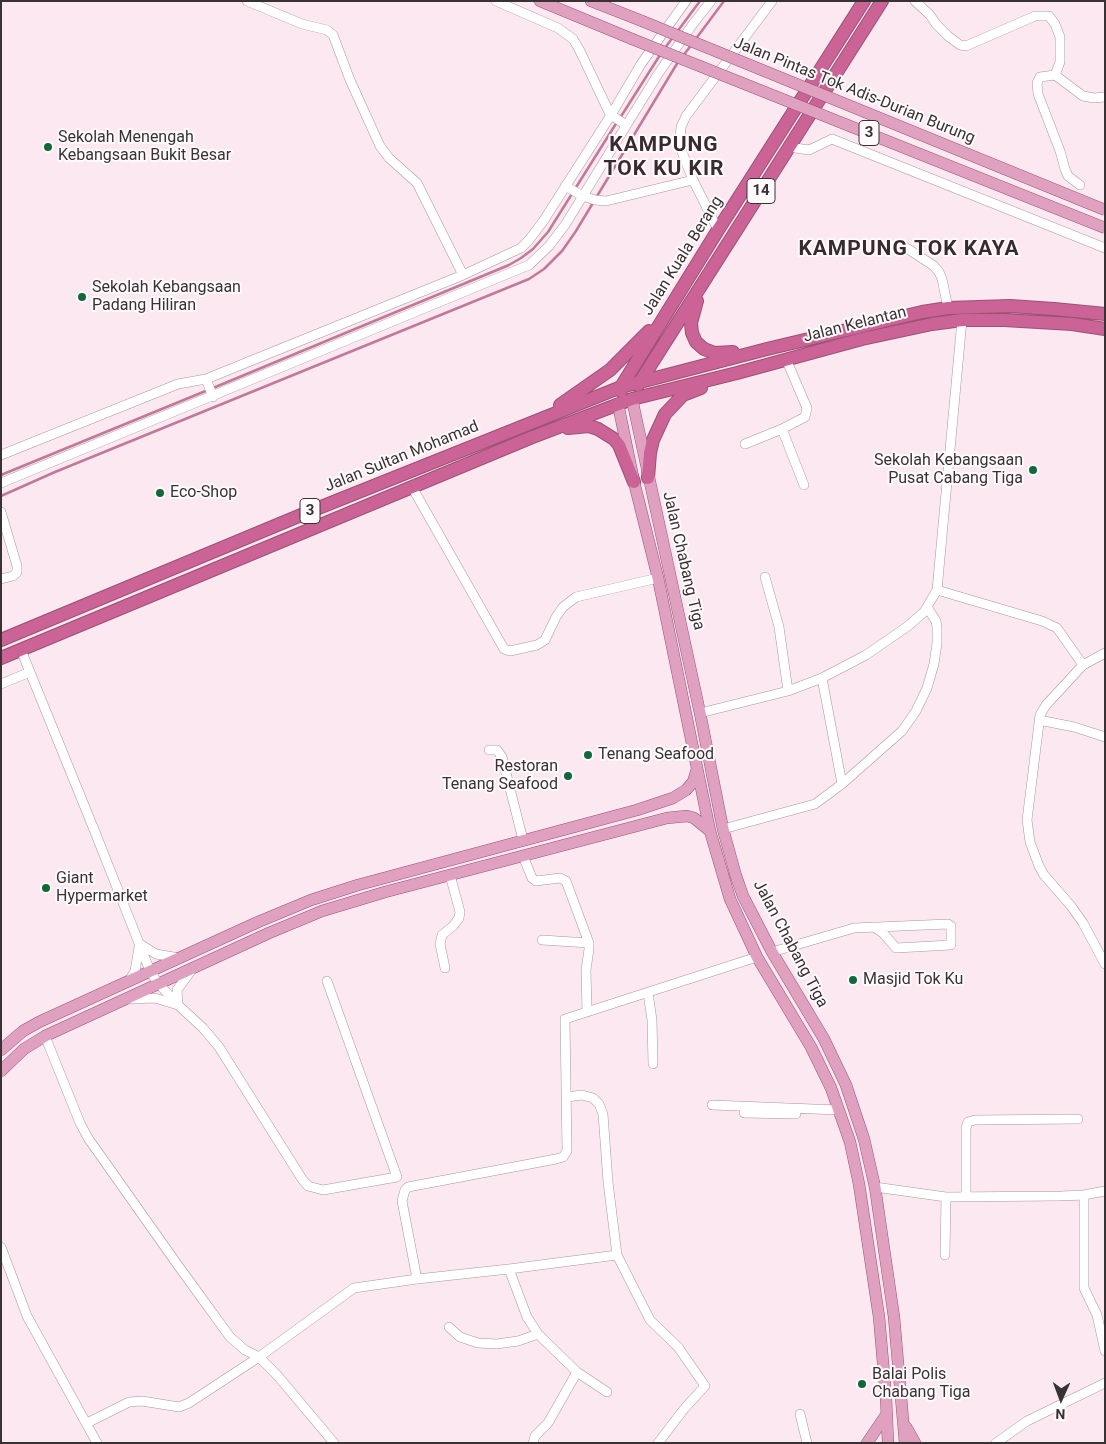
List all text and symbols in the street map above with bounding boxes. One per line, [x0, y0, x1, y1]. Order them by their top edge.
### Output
street label: Jalan Pintas Tok Adis-Durian Burung [730, 34, 978, 148]
road number: 3 [859, 120, 879, 146]
place label: Sekolah Menengah Kebangsaan Bukit Besar [58, 128, 231, 166]
district label: KAMPUNG TOK KU KIR [602, 133, 726, 183]
marker: Sekolah Menengah Kebangsaan Bukit Besar [42, 141, 54, 153]
road number: 14 [747, 178, 775, 204]
street label: Jalan Kuala Berang [639, 193, 727, 319]
district label: KAMPUNG TOK KAYA [796, 237, 1022, 263]
place label: Sekolah Kebangsaan Padang Hiliran [92, 278, 241, 316]
marker: Sekolah Kebangsaan Padang Hiliran [76, 291, 88, 303]
street label: Jalan Kelantan [802, 303, 908, 347]
street label: Jalan Sultan Mohamad [322, 417, 482, 497]
place label: Sekolah Kebangsaan Pusat Cabang Tiga [874, 451, 1023, 489]
marker: Sekolah Kebangsaan Pusat Cabang Tiga [1027, 464, 1039, 476]
place label: Eco-Shop [170, 483, 237, 503]
marker: Eco-Shop [154, 487, 166, 499]
street label: Jalan Chabang Tiga [658, 490, 708, 632]
road number: 3 [300, 498, 320, 524]
place label: Tenang Seafood [598, 745, 714, 765]
marker: Tenang Seafood [582, 749, 594, 761]
place label: Restoran Tenang Seafood [442, 757, 558, 795]
marker: Restoran Tenang Seafood [562, 770, 574, 782]
place label: Giant Hypermarket [56, 869, 148, 907]
street label: Jalan Chabang Tiga [748, 877, 832, 1011]
marker: Giant Hypermarket [40, 882, 52, 894]
place label: Masjid Tok Ku [863, 970, 963, 990]
marker: Masjid Tok Ku [847, 974, 859, 986]
place label: Balai Polis Chabang Tiga [872, 1365, 971, 1403]
north arrow [1036, 1374, 1086, 1424]
marker: Balai Polis Chabang Tiga [856, 1378, 868, 1390]
text: N [1055, 1406, 1066, 1422]

